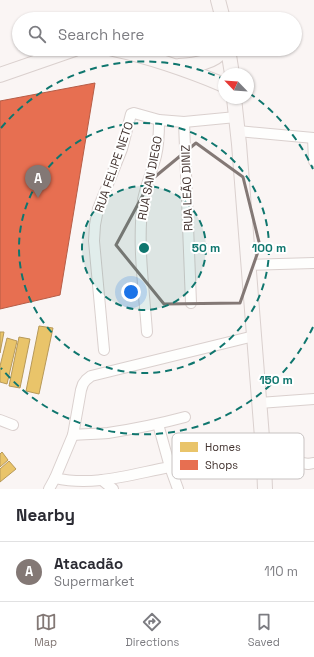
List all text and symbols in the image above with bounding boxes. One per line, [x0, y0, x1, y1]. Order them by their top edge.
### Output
search box [12, 12, 302, 56]
icon: search [26, 23, 48, 45]
text: Search here [58, 25, 144, 44]
north arrow [218, 68, 254, 104]
street label: RUA FELIPE NETO [91, 119, 137, 215]
street label: RUA SAN DIEGO [134, 135, 166, 221]
street label: RUA LEÃO DINIZ [177, 144, 197, 231]
pin: A [25, 165, 51, 198]
text: 50 m [192, 240, 220, 256]
text: 100 m [252, 240, 286, 256]
centre of rings [137, 241, 151, 255]
your location [121, 282, 141, 302]
text: 150 m [259, 372, 293, 388]
legend [172, 433, 304, 479]
text: Homes [205, 440, 241, 454]
text: Shops [205, 458, 238, 472]
text: Nearby [16, 504, 75, 526]
text: Atacadão [54, 554, 123, 573]
text: A [25, 563, 33, 580]
text: 110 m [264, 563, 298, 580]
text: Supermarket [54, 573, 135, 590]
tab: Map [34, 611, 57, 649]
tab: Directions [125, 611, 179, 649]
tab: Saved [248, 611, 280, 649]

